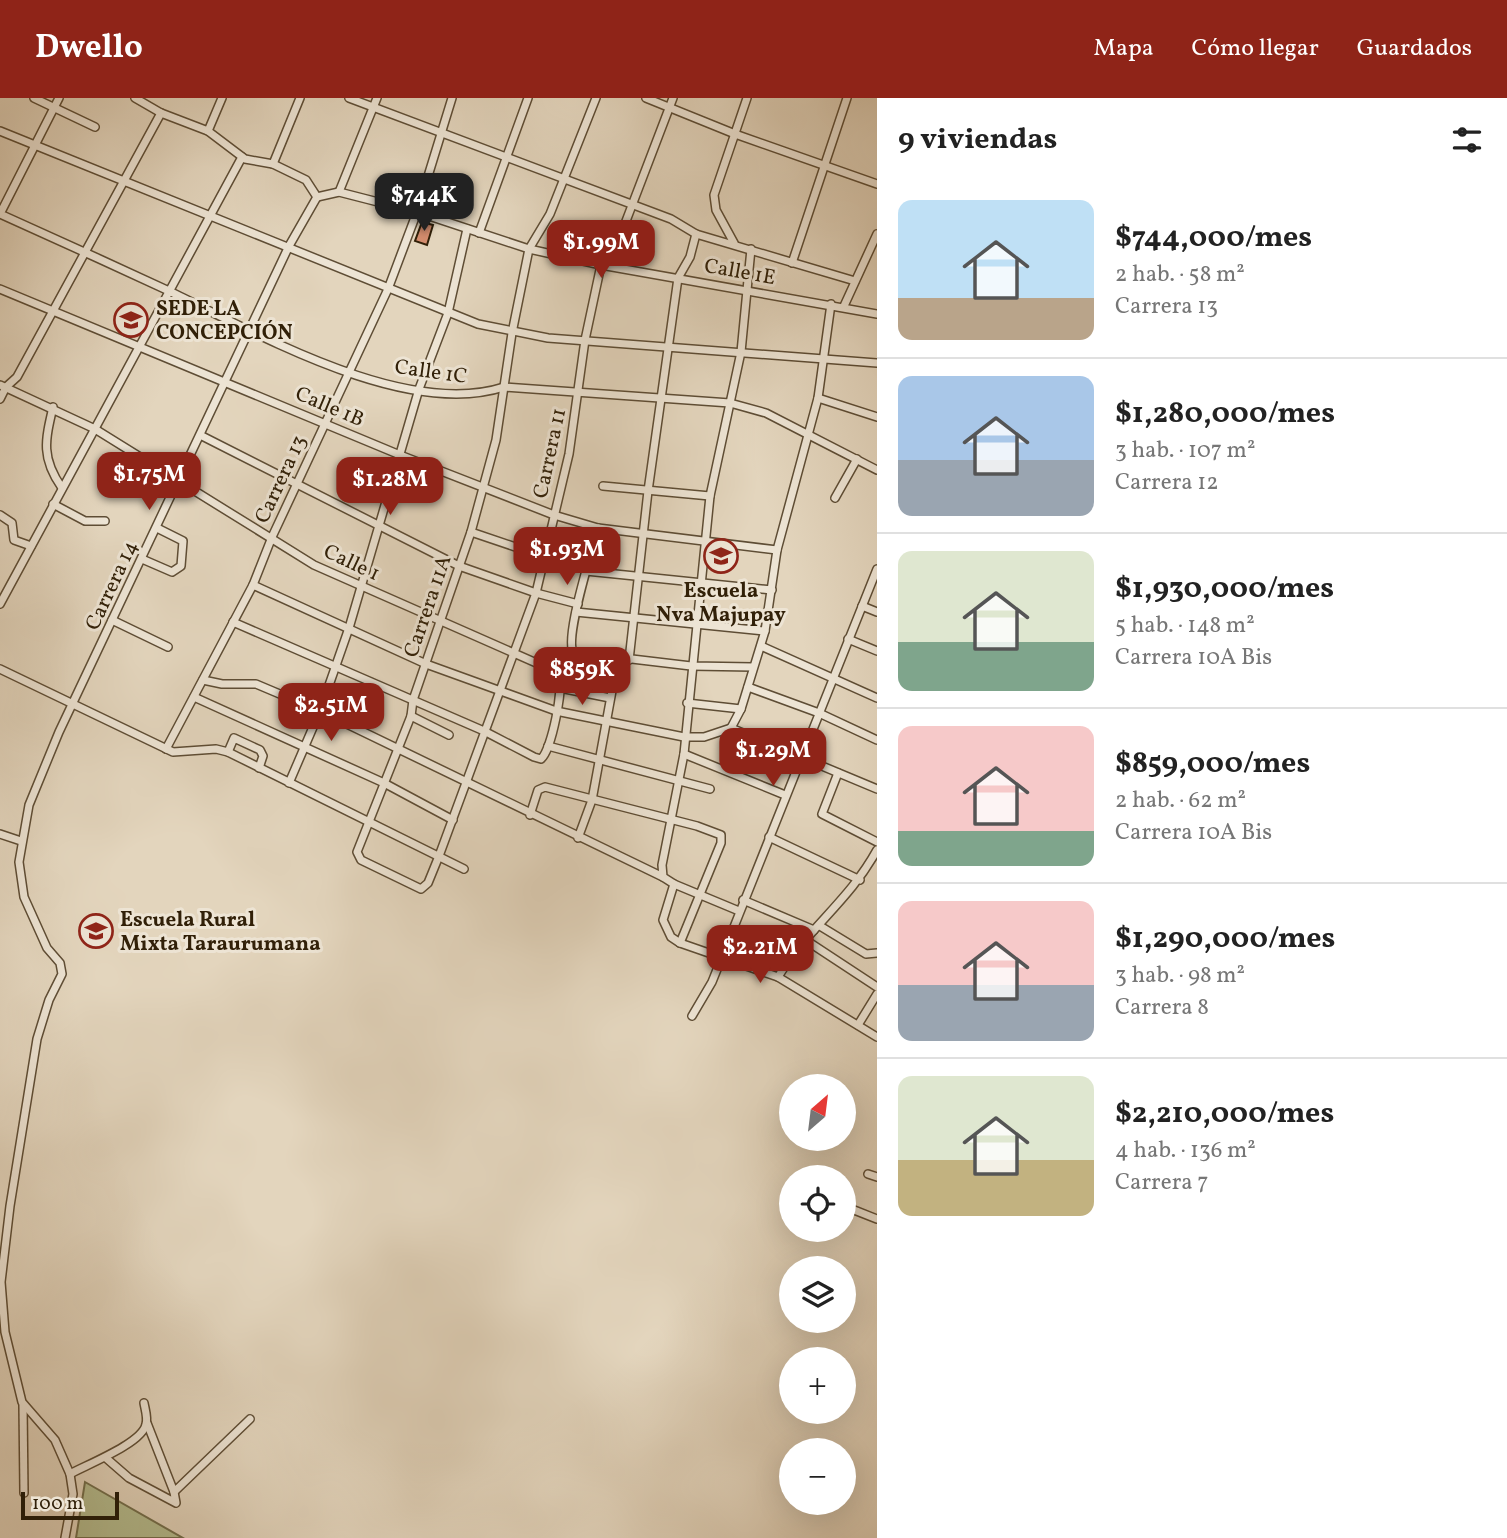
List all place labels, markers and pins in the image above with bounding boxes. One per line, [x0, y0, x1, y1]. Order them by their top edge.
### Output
pin: $744K [375, 174, 473, 233]
pin: $1.99M [544, 220, 658, 280]
place label: SEDE LA CONCEPCIÓN [156, 295, 293, 348]
school or university icon: SEDE LA CONCEPCIÓN [112, 301, 150, 339]
pin: $1.75M [92, 452, 206, 512]
pin: $1.28M [333, 458, 447, 517]
pin: $1.93M [510, 528, 624, 587]
school or university icon: Escuela Nva Majupay [702, 537, 740, 575]
place label: Escuela Nva Majupay [656, 577, 786, 630]
pin: $859K [533, 648, 631, 707]
pin: $2.51M [274, 684, 388, 743]
pin: $1.29M [716, 728, 830, 788]
place label: Escuela Rural Mixta Taraurumana [120, 906, 321, 959]
school or university icon: Escuela Rural Mixta Taraurumana [77, 912, 115, 950]
pin: $2.21M [703, 926, 817, 985]

